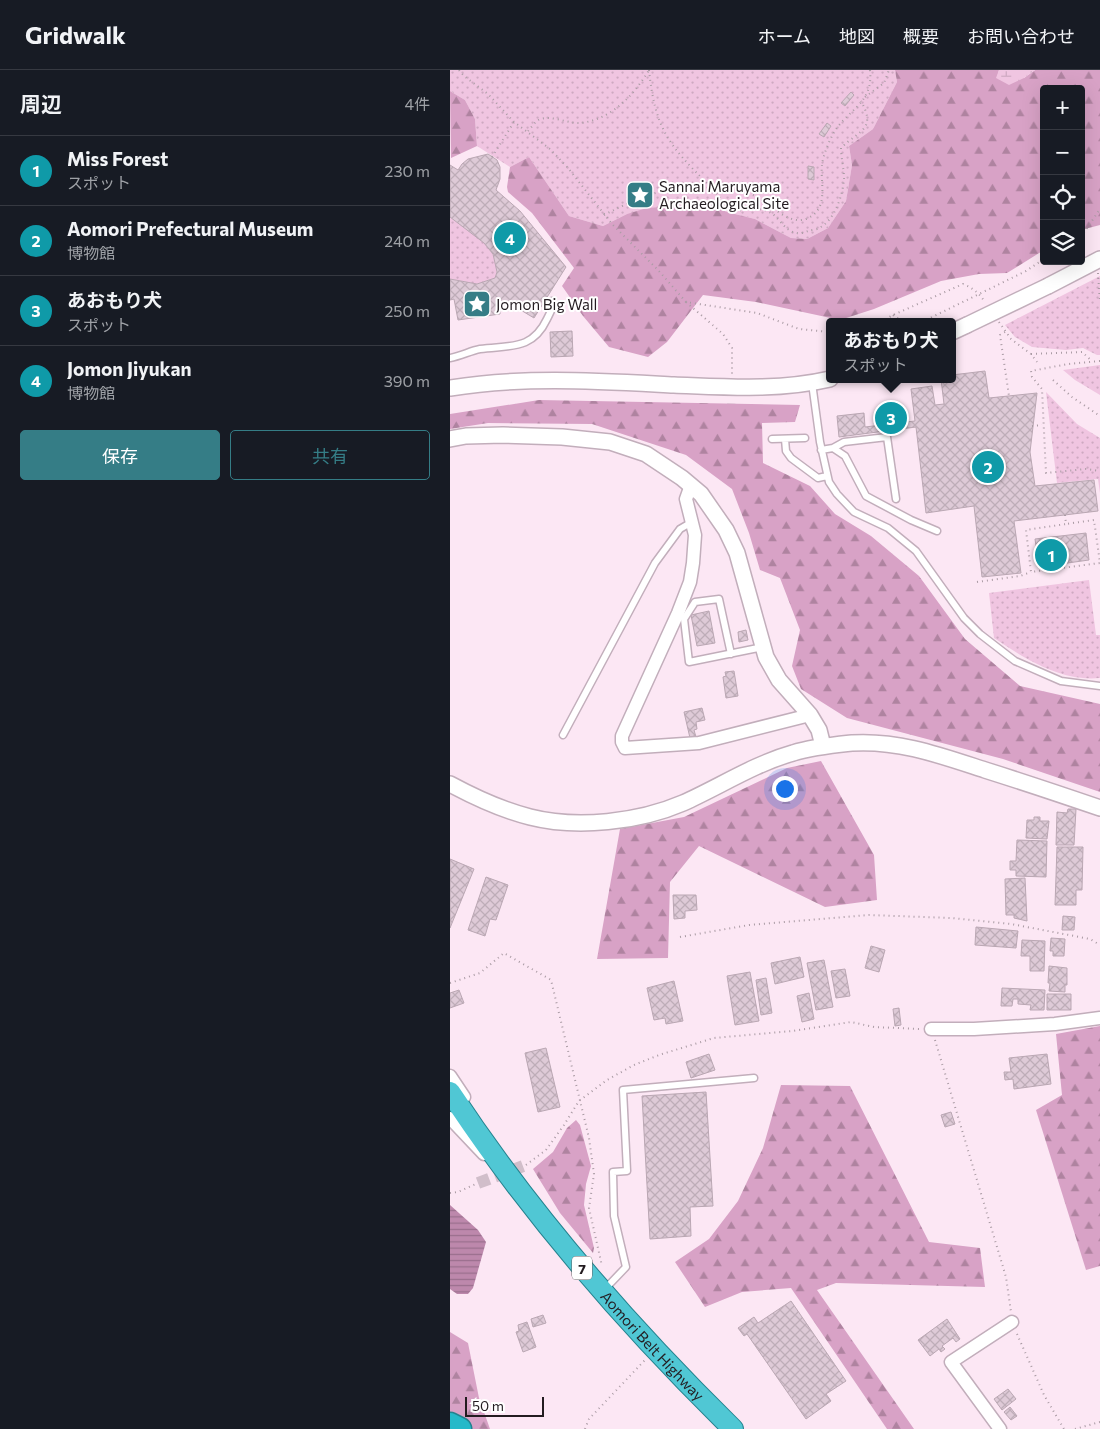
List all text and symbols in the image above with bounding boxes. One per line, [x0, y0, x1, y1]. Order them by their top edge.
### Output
text: Gridwalk [25, 20, 126, 49]
text: ホーム [758, 25, 811, 47]
text: 地図 [839, 25, 875, 47]
text: 概要 [903, 25, 939, 47]
text: お問い合わせ [967, 25, 1075, 47]
map controls [1040, 85, 1085, 265]
button: + [1040, 85, 1085, 130]
text: 周辺 [20, 91, 62, 116]
text: 4件 [404, 94, 430, 113]
button: − [1040, 130, 1085, 175]
text: Miss Forest [67, 147, 168, 170]
text: 1 [32, 161, 40, 180]
text: 230 m [385, 161, 430, 180]
text: スポット [67, 173, 131, 192]
button: locate [1040, 175, 1085, 220]
place label: Sannai Maruyama Archaeological Site [659, 177, 789, 212]
place icon: Sannai Maruyama Archaeological Site [625, 180, 655, 210]
text: Aomori Prefectural Museum [67, 217, 313, 240]
pin: 4 [494, 219, 526, 257]
button: layers [1040, 220, 1085, 265]
text: 2 [31, 231, 41, 250]
text: 240 m [384, 231, 430, 250]
text: 博物館 [67, 243, 115, 262]
text: あおもり犬 [67, 288, 162, 311]
place icon: Jomon Big Wall [462, 289, 492, 319]
place label: Jomon Big Wall [496, 295, 597, 313]
text: 3 [31, 301, 41, 320]
text: 250 m [384, 301, 430, 320]
text: スポット [67, 315, 131, 334]
popup [826, 318, 956, 383]
text: あおもり犬 [843, 328, 939, 351]
text: スポット [843, 355, 908, 374]
text: Jomon Jiyukan [67, 357, 192, 380]
text: 4 [31, 371, 41, 390]
text: 390 m [384, 371, 430, 390]
text: 博物館 [67, 383, 115, 402]
pin: 3 [875, 399, 907, 437]
button: 保存 [20, 430, 220, 480]
button: 共有 [230, 430, 430, 480]
pin: 2 [972, 448, 1004, 486]
pin: 1 [1035, 536, 1067, 574]
your location [772, 776, 798, 802]
road number: 7 [572, 1256, 592, 1280]
street label: Aomori Belt Highway [597, 1287, 708, 1404]
scale bar [465, 1394, 544, 1417]
text: 50 m [472, 1397, 504, 1414]

